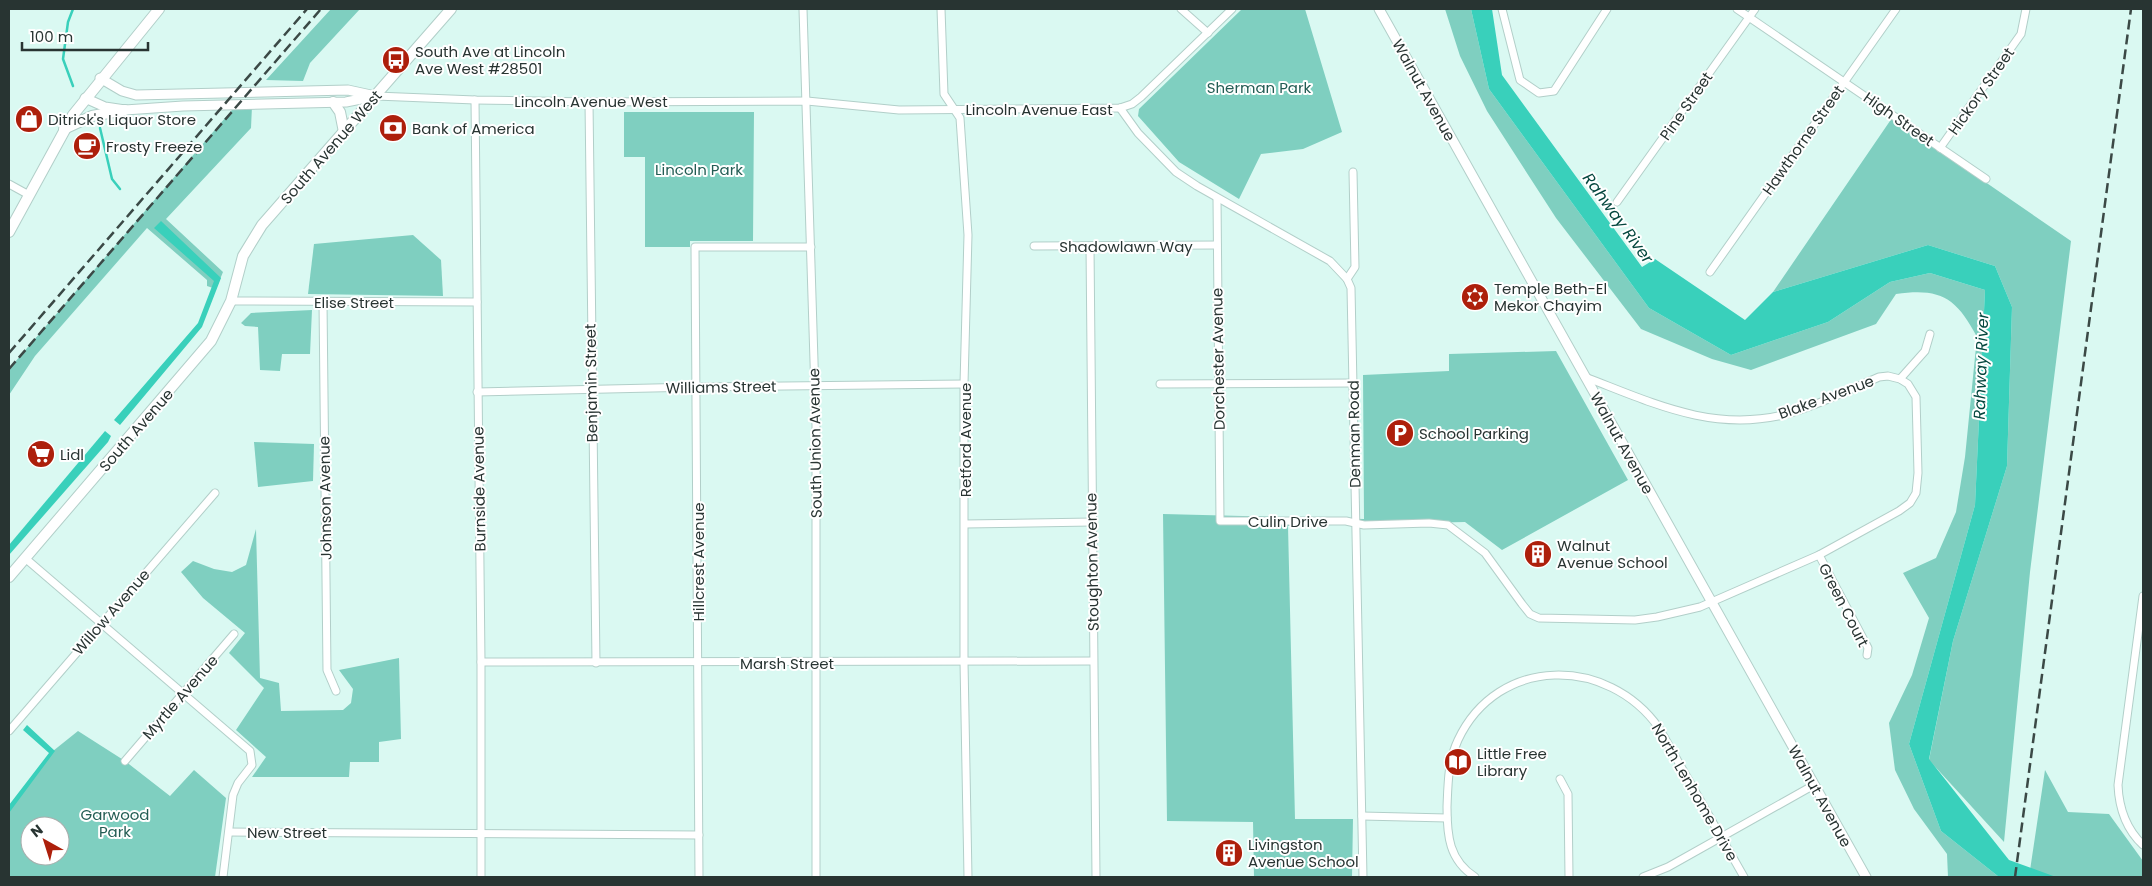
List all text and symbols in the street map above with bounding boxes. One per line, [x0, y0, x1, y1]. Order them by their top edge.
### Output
scale bar [22, 20, 149, 52]
text: 100 m [30, 26, 73, 47]
street label: Walnut Avenue [1387, 35, 1461, 145]
place label: South Ave at Lincoln Ave West #28501 [415, 41, 565, 79]
street label: Hickory Street [1943, 43, 2019, 139]
bus stop icon: South Ave at Lincoln Ave West #28501 [381, 45, 411, 75]
street label: Pine Street [1655, 68, 1717, 144]
park label: Sherman Park [1207, 77, 1312, 98]
street label: Hawthorne Street [1757, 81, 1849, 199]
street label: South Avenue West [276, 86, 386, 208]
street label: High Street [1859, 87, 1939, 151]
street label: Lincoln Avenue West [514, 91, 668, 112]
street label: Lincoln Avenue East [965, 99, 1113, 120]
shop icon: Ditrick's Liquor Store [14, 104, 44, 134]
place label: Ditrick's Liquor Store [48, 109, 196, 130]
bank icon: Bank of America [378, 113, 408, 143]
place label: Bank of America [412, 118, 535, 139]
cafe icon: Frosty Freeze [72, 131, 102, 161]
place label: Frosty Freeze [106, 136, 202, 157]
park label: Lincoln Park [655, 159, 743, 180]
water label: Rahway River [1577, 168, 1659, 269]
street label: Shadowlawn Way [1059, 236, 1193, 257]
place label: Temple Beth-El Mekor Chayim [1494, 278, 1607, 316]
synagogue icon: Temple Beth-El Mekor Chayim [1460, 282, 1490, 312]
street label: Dorchester Avenue [1206, 288, 1230, 430]
street label: Elise Street [314, 292, 394, 313]
water label: Rahway River [1968, 311, 1994, 420]
street label: Benjamin Street [579, 324, 603, 442]
street label: South Union Avenue [803, 368, 827, 518]
street label: Blake Avenue [1775, 370, 1877, 424]
street label: Williams Street [665, 376, 777, 398]
street label: Denman Road [1343, 380, 1365, 488]
street label: Retford Avenue [955, 383, 976, 497]
street label: South Avenue [94, 384, 178, 476]
street label: Walnut Avenue [1585, 388, 1659, 498]
parking icon: School Parking [1385, 418, 1415, 448]
place label: School Parking [1419, 423, 1529, 444]
street label: Burnside Avenue [467, 426, 491, 552]
street label: Johnson Avenue [313, 436, 337, 560]
supermarket icon: Lidl [26, 439, 56, 469]
place label: Lidl [60, 444, 84, 465]
street label: Stoughton Avenue [1080, 493, 1104, 631]
street label: Hillcrest Avenue [688, 502, 709, 622]
street label: Culin Drive [1248, 511, 1328, 532]
place label: Walnut Avenue School [1557, 535, 1668, 573]
building icon: Walnut Avenue School [1523, 539, 1553, 569]
street label: Green Court [1814, 560, 1874, 650]
street label: Willow Avenue [68, 564, 154, 660]
street label: Myrtle Avenue [137, 650, 223, 744]
street label: Marsh Street [740, 653, 834, 674]
street label: North Lenhome Drive [1647, 719, 1743, 865]
street label: Walnut Avenue [1783, 741, 1857, 851]
place label: Little Free Library [1477, 743, 1547, 781]
library icon: Little Free Library [1443, 747, 1473, 777]
park label: Garwood Park [80, 804, 150, 842]
north arrow [20, 816, 70, 866]
text: N [26, 820, 47, 842]
street label: New Street [247, 822, 327, 843]
place label: Livingston Avenue School [1248, 834, 1359, 872]
building icon: Livingston Avenue School [1214, 838, 1244, 868]

